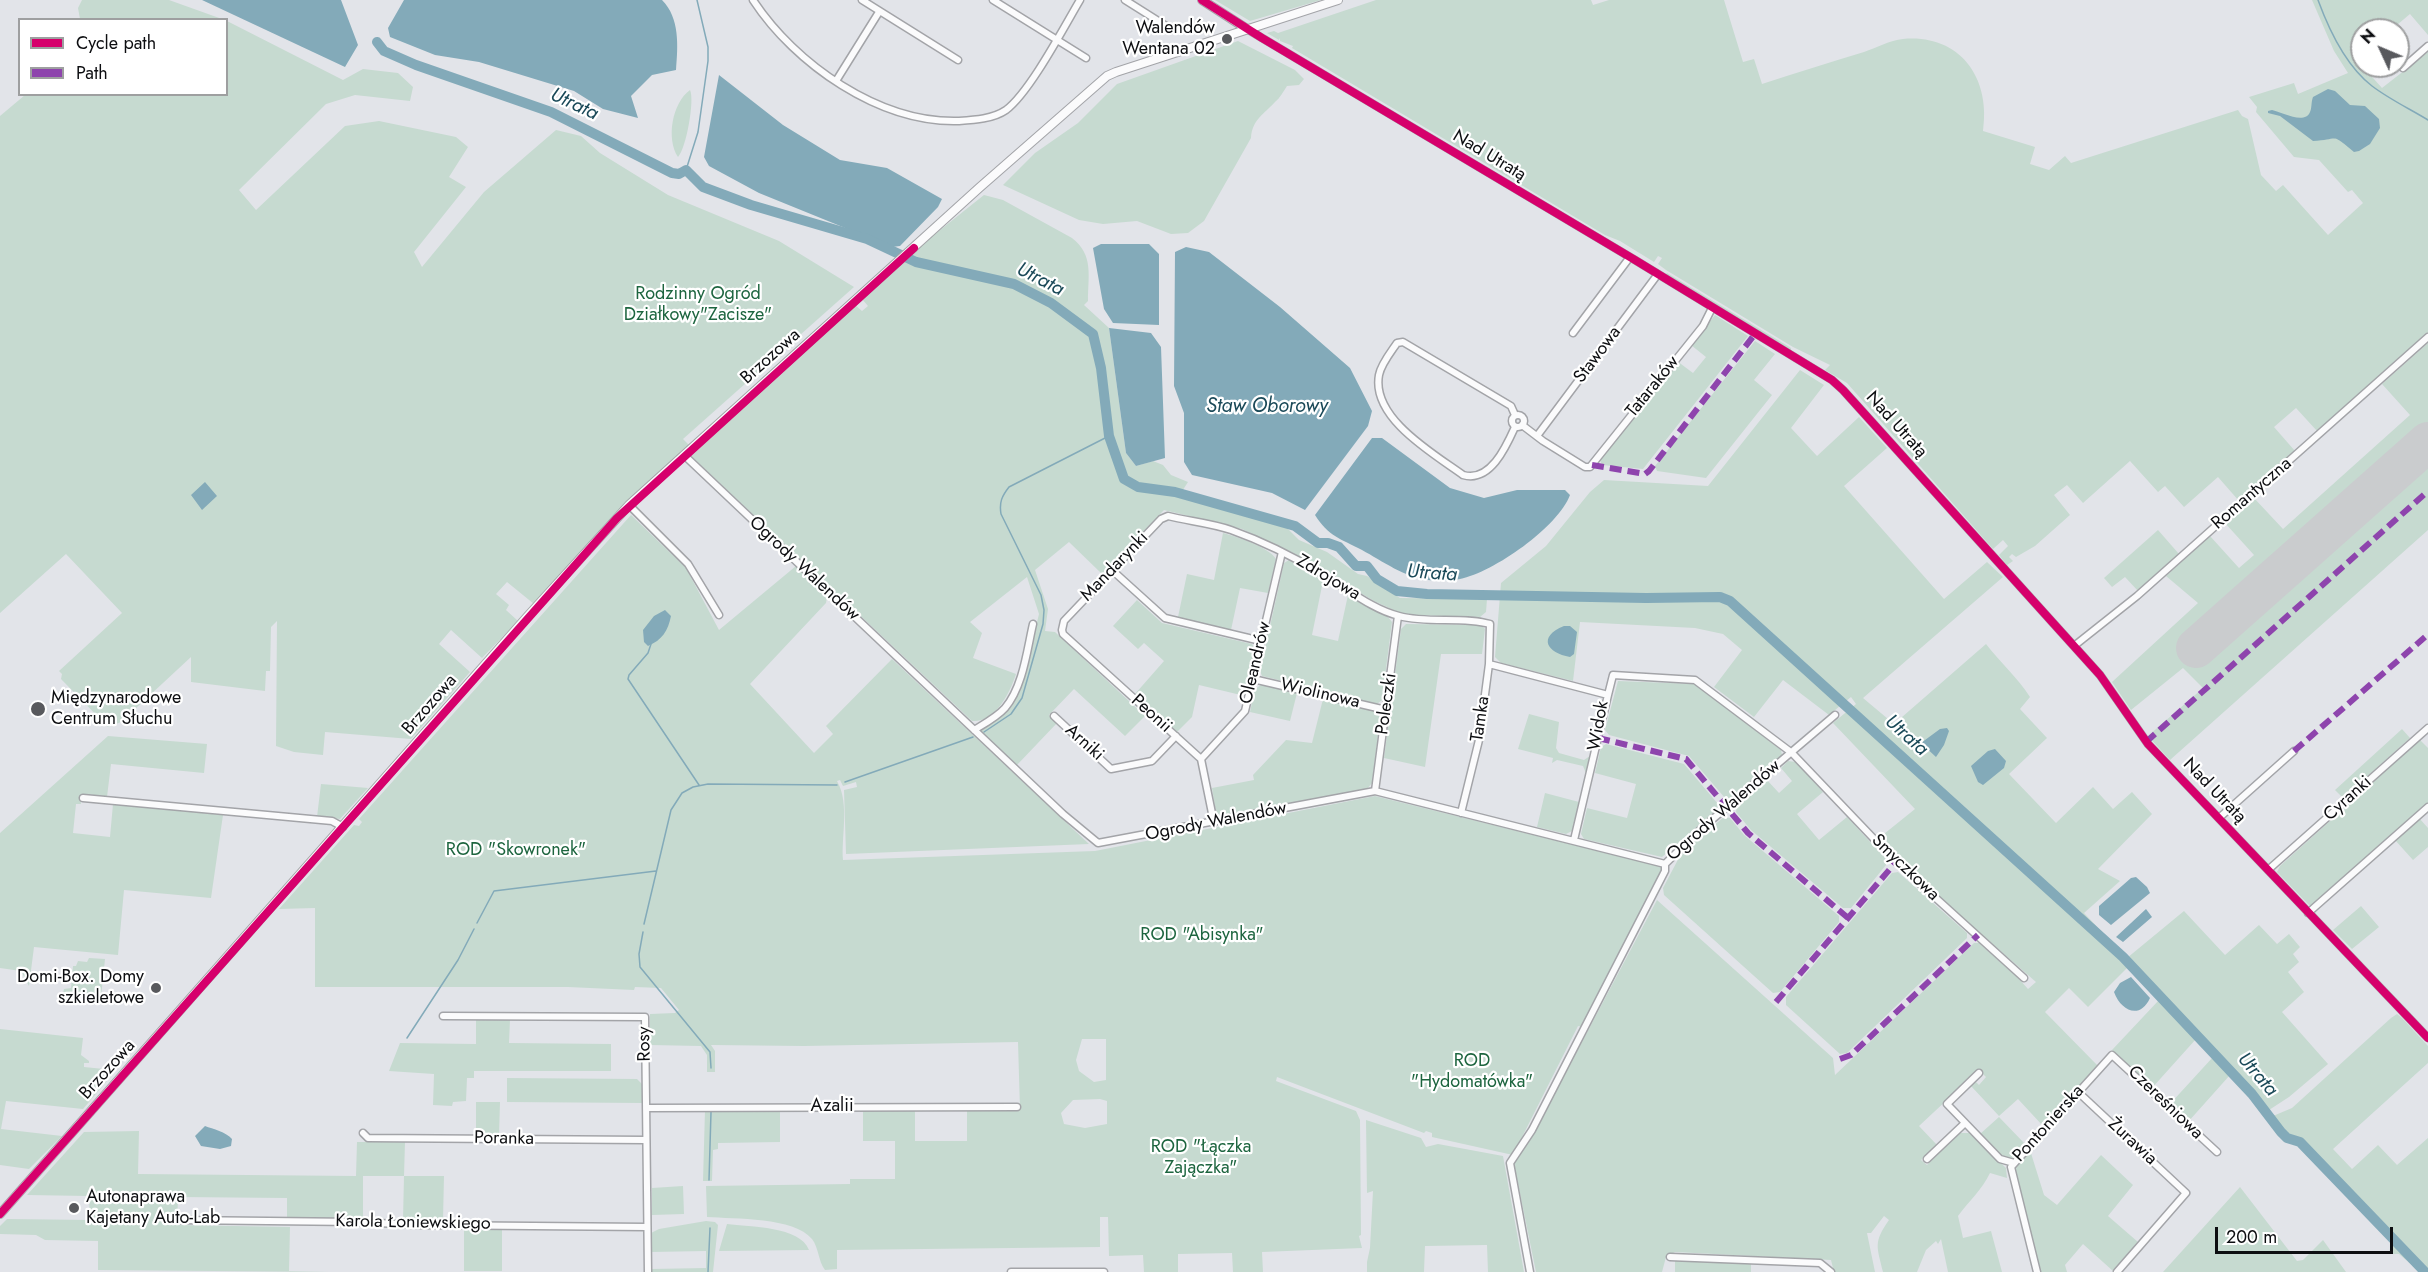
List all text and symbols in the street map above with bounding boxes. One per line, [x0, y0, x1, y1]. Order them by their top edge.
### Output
legend [18, 18, 228, 96]
place label: Walendów Wentana 02 [1122, 18, 1215, 60]
north arrow [2350, 18, 2410, 78]
text: N [2355, 24, 2381, 49]
text: Cycle path [76, 30, 156, 56]
marker: Walendów Wentana 02 [1220, 32, 1234, 46]
text: Path [76, 60, 108, 86]
water label: Utrata [546, 84, 602, 126]
street label: Nad Utratą [1448, 126, 1530, 186]
water label: Utrata [1012, 258, 1068, 302]
park label: Rodzinny Ogród Działkowy"Zacisze" [624, 284, 772, 326]
street label: Stawowa [1570, 322, 1626, 388]
street label: Brzozowa [737, 325, 805, 389]
street label: Tataraków [1622, 352, 1684, 422]
street label: Nad Utratą [1861, 387, 1931, 463]
water label: Staw Oborowy [1206, 395, 1328, 419]
street label: Romantyczna [2208, 453, 2296, 535]
street label: Ogrody Walendów [744, 512, 864, 626]
street label: Mandarynki [1077, 528, 1153, 606]
street label: Zdrojowa [1292, 551, 1364, 605]
water label: Utrata [1406, 560, 1458, 588]
street label: Oleandrów [1236, 620, 1276, 706]
street label: Brzozowa [398, 670, 462, 740]
street label: Poleczki [1372, 672, 1402, 736]
street label: Wiolinowa [1278, 674, 1362, 714]
place label: Międzynarodowe Centrum Słuchu [51, 688, 181, 730]
street label: Peonii [1126, 690, 1176, 738]
street label: Tamka [1467, 695, 1495, 743]
street label: Widok [1584, 699, 1614, 753]
marker: Międzynarodowe Centrum Słuchu [29, 700, 47, 718]
water label: Utrata [1879, 710, 1933, 762]
street label: Arniki [1060, 720, 1108, 766]
street label: Nad Utratą [2178, 754, 2250, 828]
street label: Ogrody Walendów [1663, 756, 1785, 866]
street label: Cyranki [2320, 772, 2376, 826]
street label: Ogrody Walendów [1144, 798, 1288, 846]
street label: Smyczkowa [1866, 830, 1944, 906]
park label: ROD "Skowronek" [446, 840, 586, 862]
park label: ROD "Abisynka" [1140, 925, 1264, 947]
place label: Domi-Box. Domy szkieletowe [17, 967, 144, 1010]
marker: Domi-Box. Domy szkieletowe [149, 981, 163, 995]
street label: Rosy [634, 1026, 656, 1062]
street label: Brzozowa [76, 1036, 140, 1104]
water label: Utrata [2231, 1048, 2283, 1102]
park label: ROD "Hydomatówka" [1411, 1051, 1533, 1094]
street label: Czereśniowa [2123, 1062, 2207, 1144]
street label: Pontonierska [2009, 1081, 2089, 1167]
street label: Azalii [810, 1096, 854, 1118]
street label: Żurawia [2103, 1114, 2161, 1170]
street label: Poranka [474, 1128, 534, 1150]
park label: ROD "Łączka Zajączka" [1151, 1137, 1251, 1180]
place label: Autonaprawa Kajetany Auto-Lab [86, 1187, 220, 1230]
marker: Autonaprawa Kajetany Auto-Lab [67, 1201, 81, 1215]
street label: Karola Łoniewskiego [335, 1211, 491, 1235]
scale bar [2218, 1215, 2396, 1253]
text: 200 m [2226, 1224, 2277, 1250]

